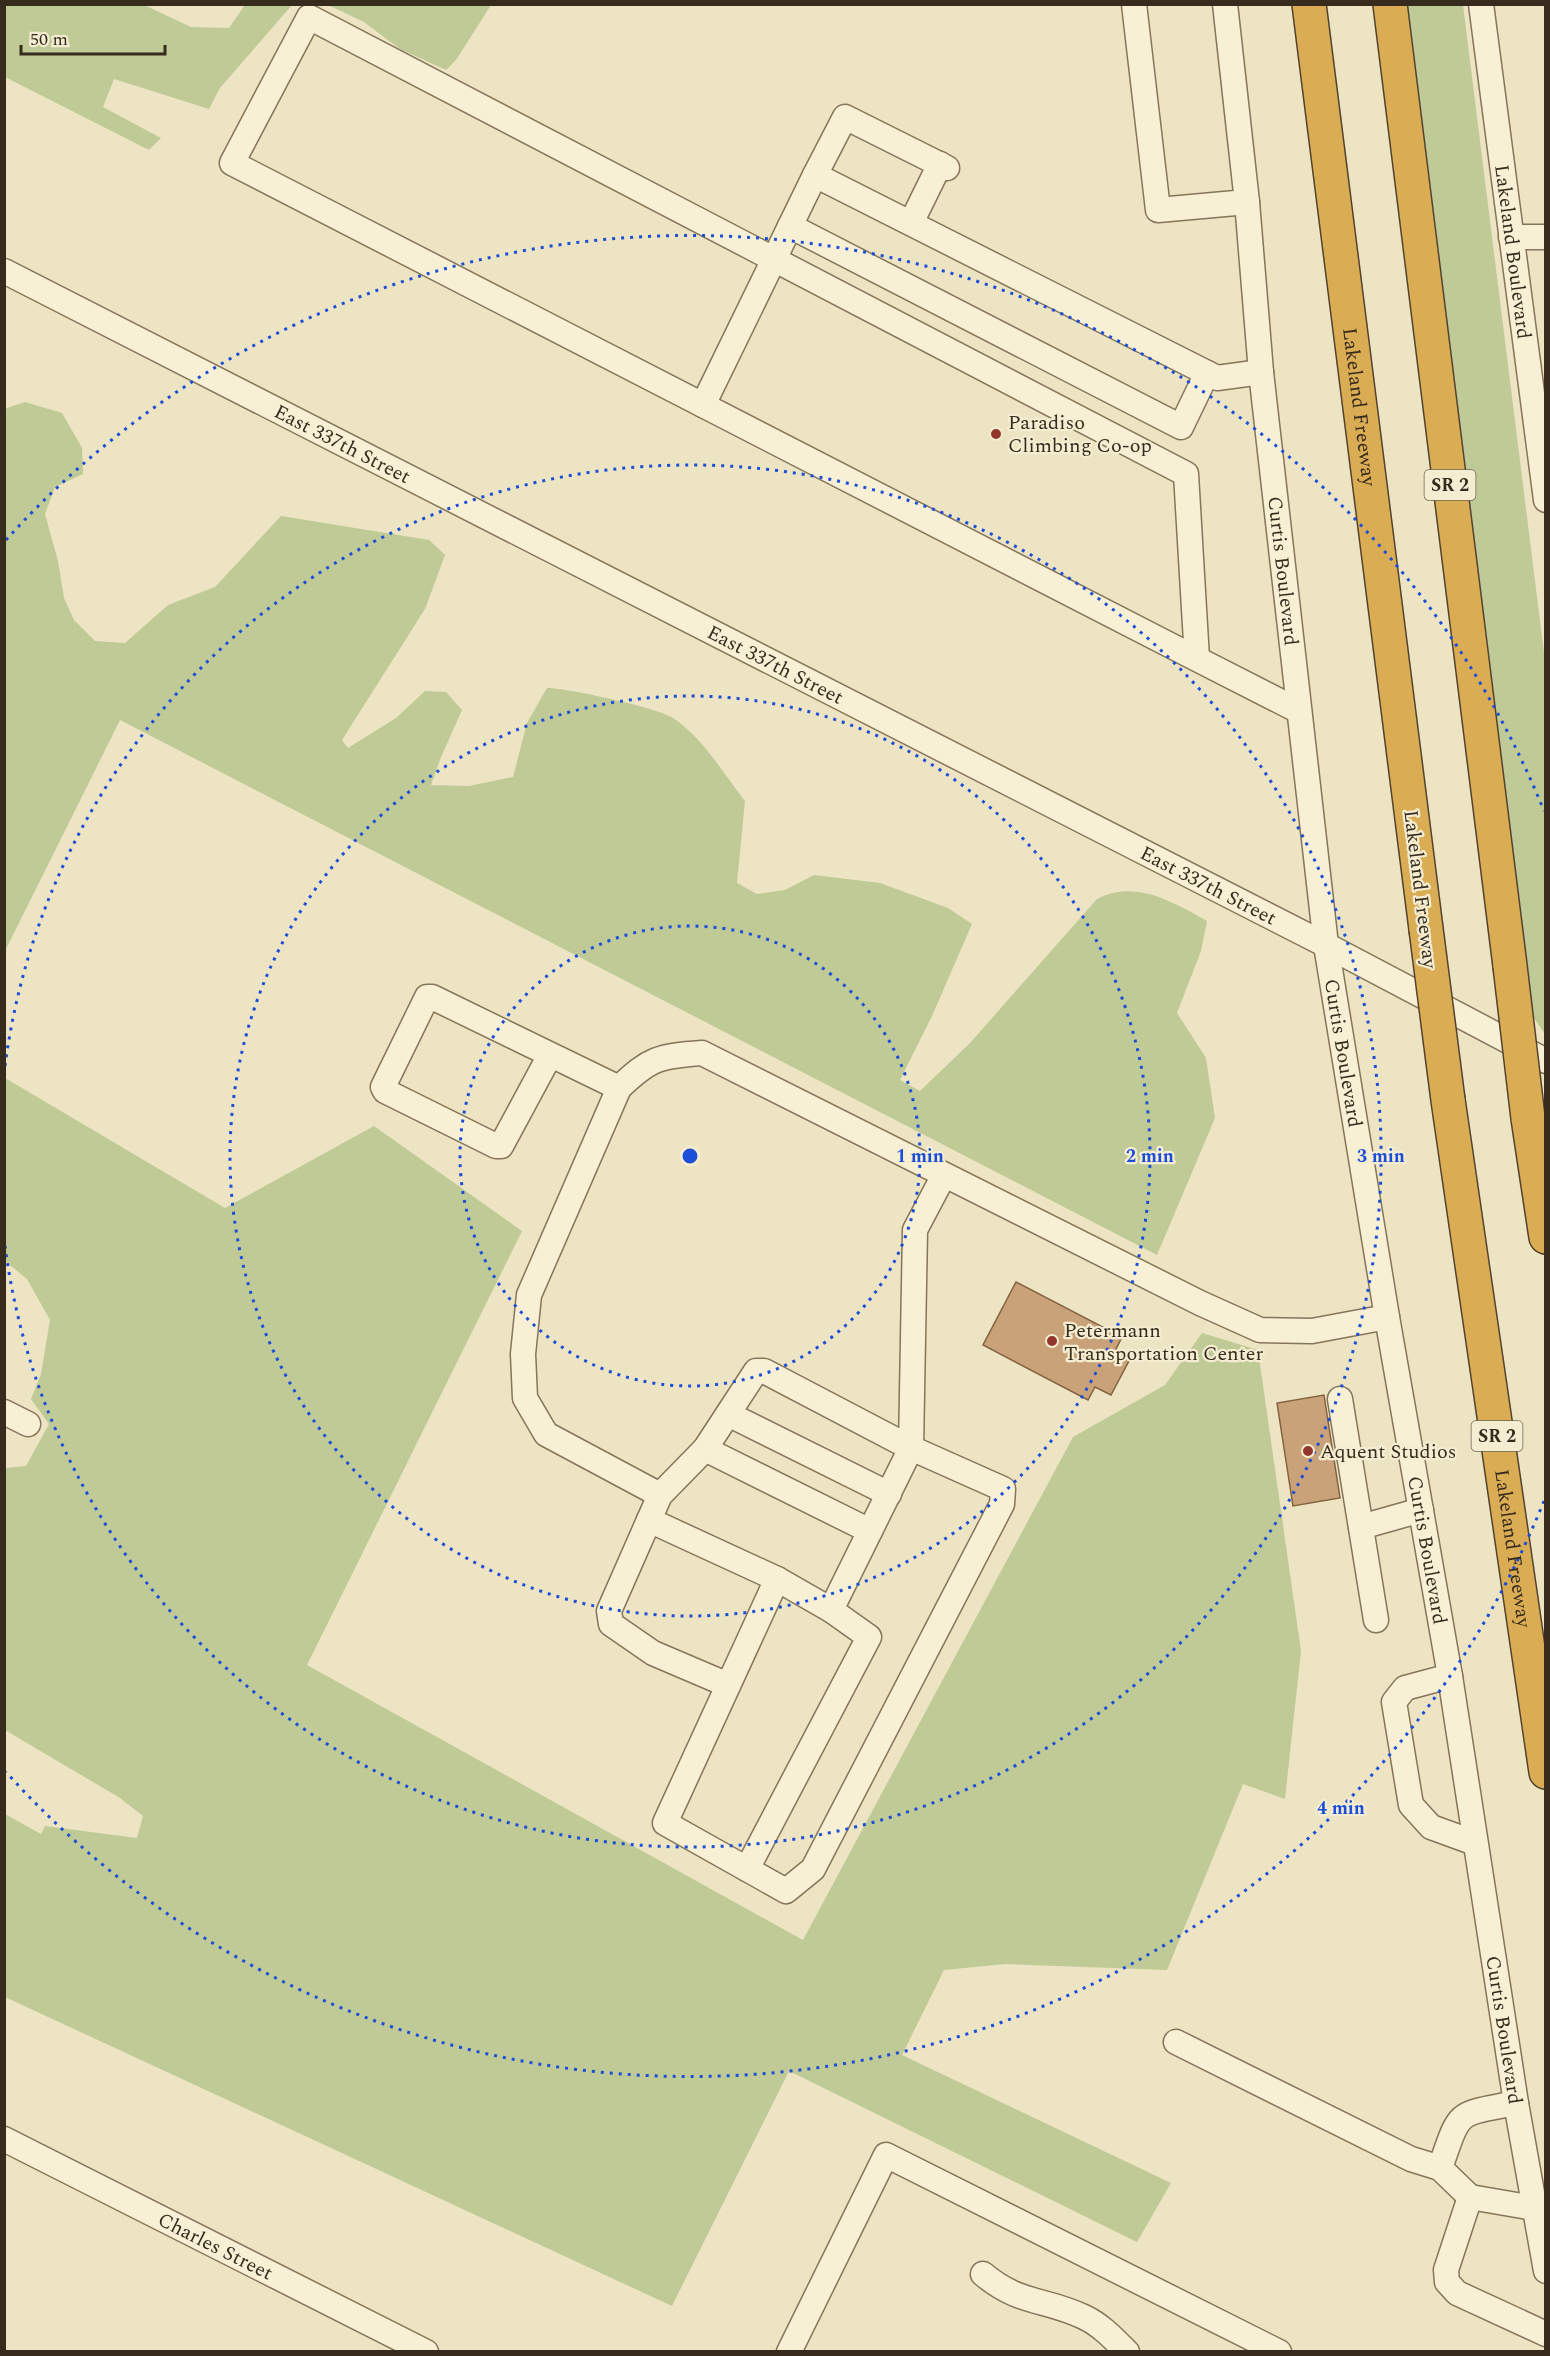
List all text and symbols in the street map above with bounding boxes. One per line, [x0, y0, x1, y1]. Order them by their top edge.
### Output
scale bar [21, 18, 165, 56]
text: 50 m [30, 26, 68, 53]
street label: Lakeland Boulevard [1486, 163, 1539, 341]
street label: Lakeland Freeway [1334, 326, 1384, 489]
street label: East 337th Street [269, 397, 416, 492]
place label: Paradiso Climbing Co-op [1008, 408, 1152, 461]
marker: Paradiso Climbing Co-op [989, 427, 1003, 441]
road number: SR 2 [1424, 470, 1476, 500]
street label: Curtis Boulevard [1259, 495, 1306, 647]
street label: East 337th Street [702, 618, 849, 713]
street label: Lakeland Freeway [1395, 808, 1445, 972]
street label: East 337th Street [1135, 839, 1282, 933]
street label: Curtis Boulevard [1316, 977, 1370, 1130]
text: 1 min [896, 1143, 944, 1170]
text: 2 min [1126, 1143, 1174, 1170]
text: 3 min [1357, 1143, 1405, 1170]
centre of rings [680, 1146, 700, 1166]
place label: Petermann Transportation Center [1064, 1316, 1263, 1369]
marker: Petermann Transportation Center [1045, 1334, 1059, 1348]
road number: SR 2 [1472, 1421, 1522, 1451]
place label: Aquent Studios [1320, 1437, 1456, 1467]
marker: Aquent Studios [1301, 1444, 1315, 1458]
street label: Lakeland Freeway [1486, 1467, 1539, 1631]
street label: Curtis Boulevard [1399, 1474, 1455, 1627]
text: 4 min [1317, 1795, 1365, 1822]
street label: Curtis Boulevard [1477, 1953, 1530, 2107]
street label: Charles Street [152, 2205, 278, 2288]

